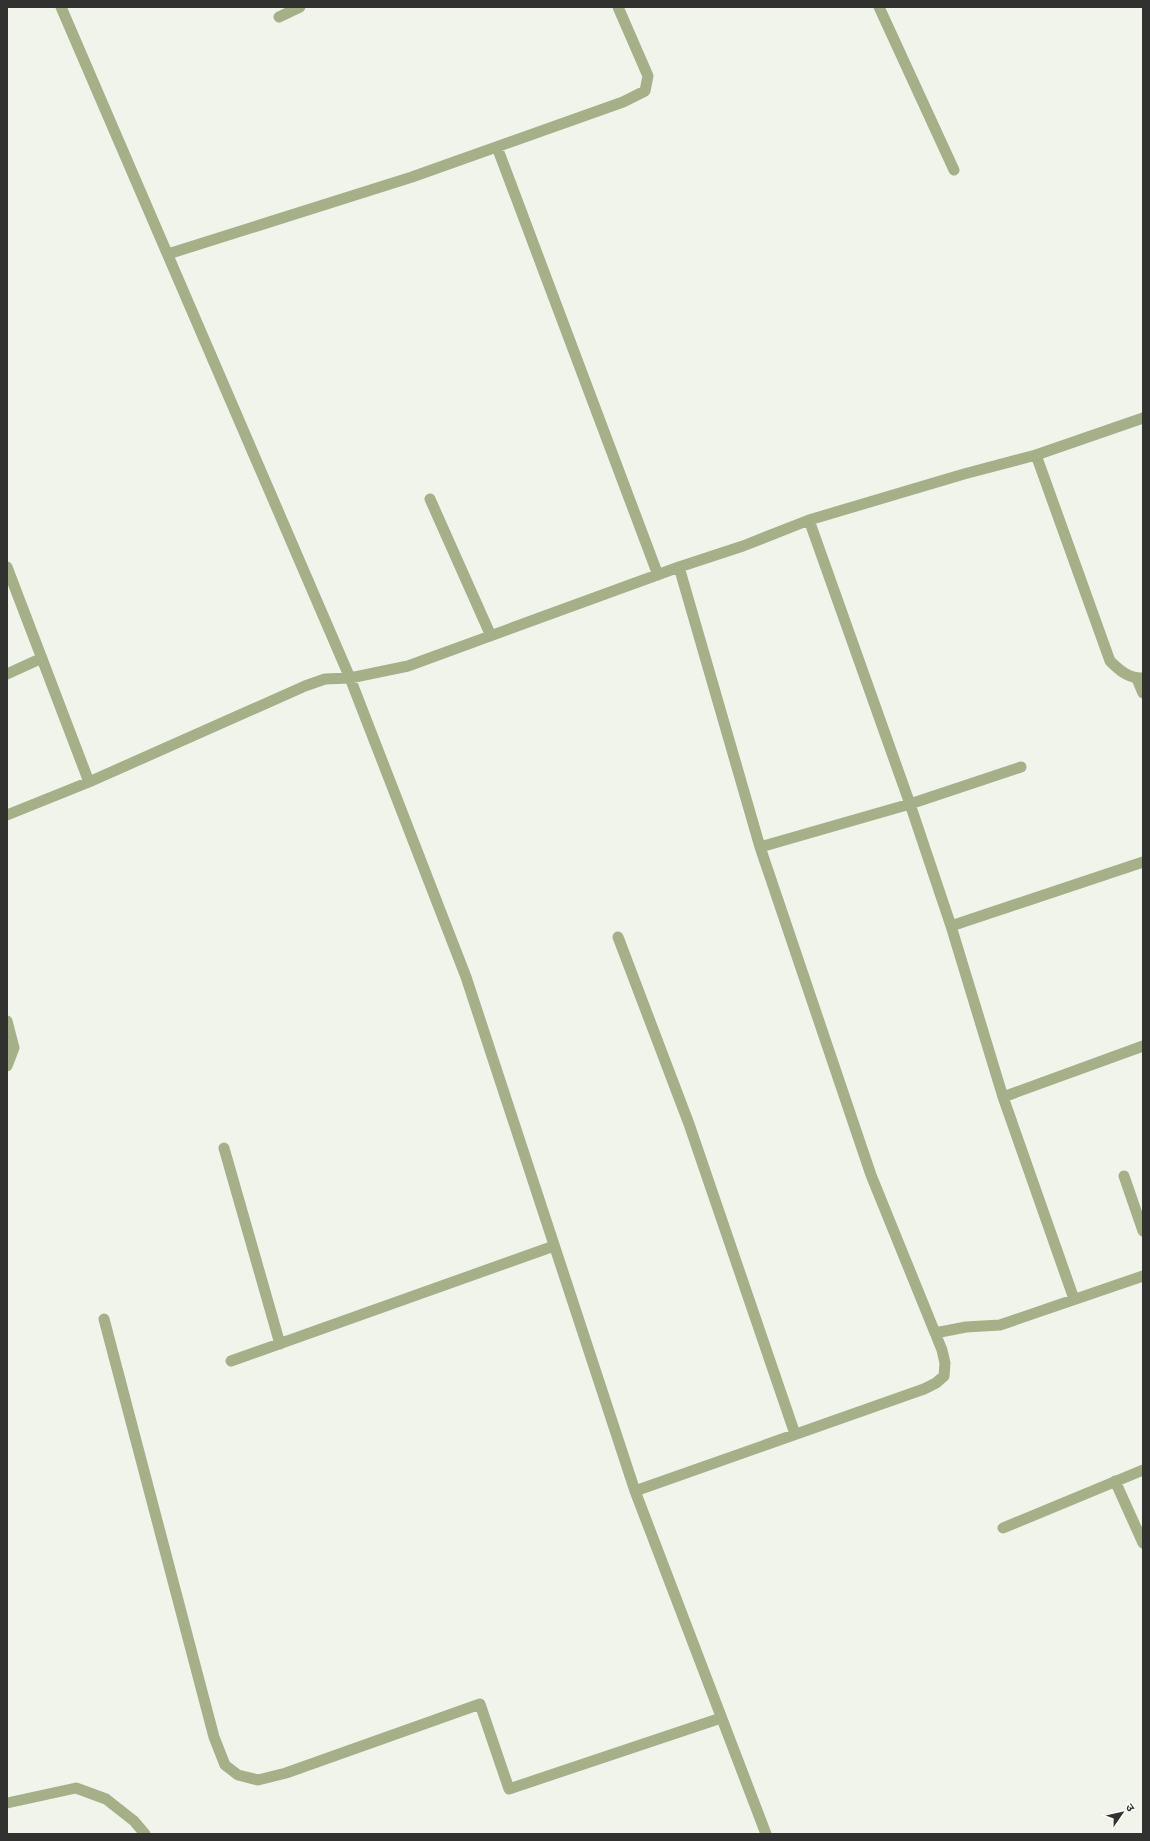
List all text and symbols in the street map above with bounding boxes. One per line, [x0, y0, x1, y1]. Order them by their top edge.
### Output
north arrow [1102, 1793, 1142, 1833]
text: उ [1124, 1801, 1138, 1814]

